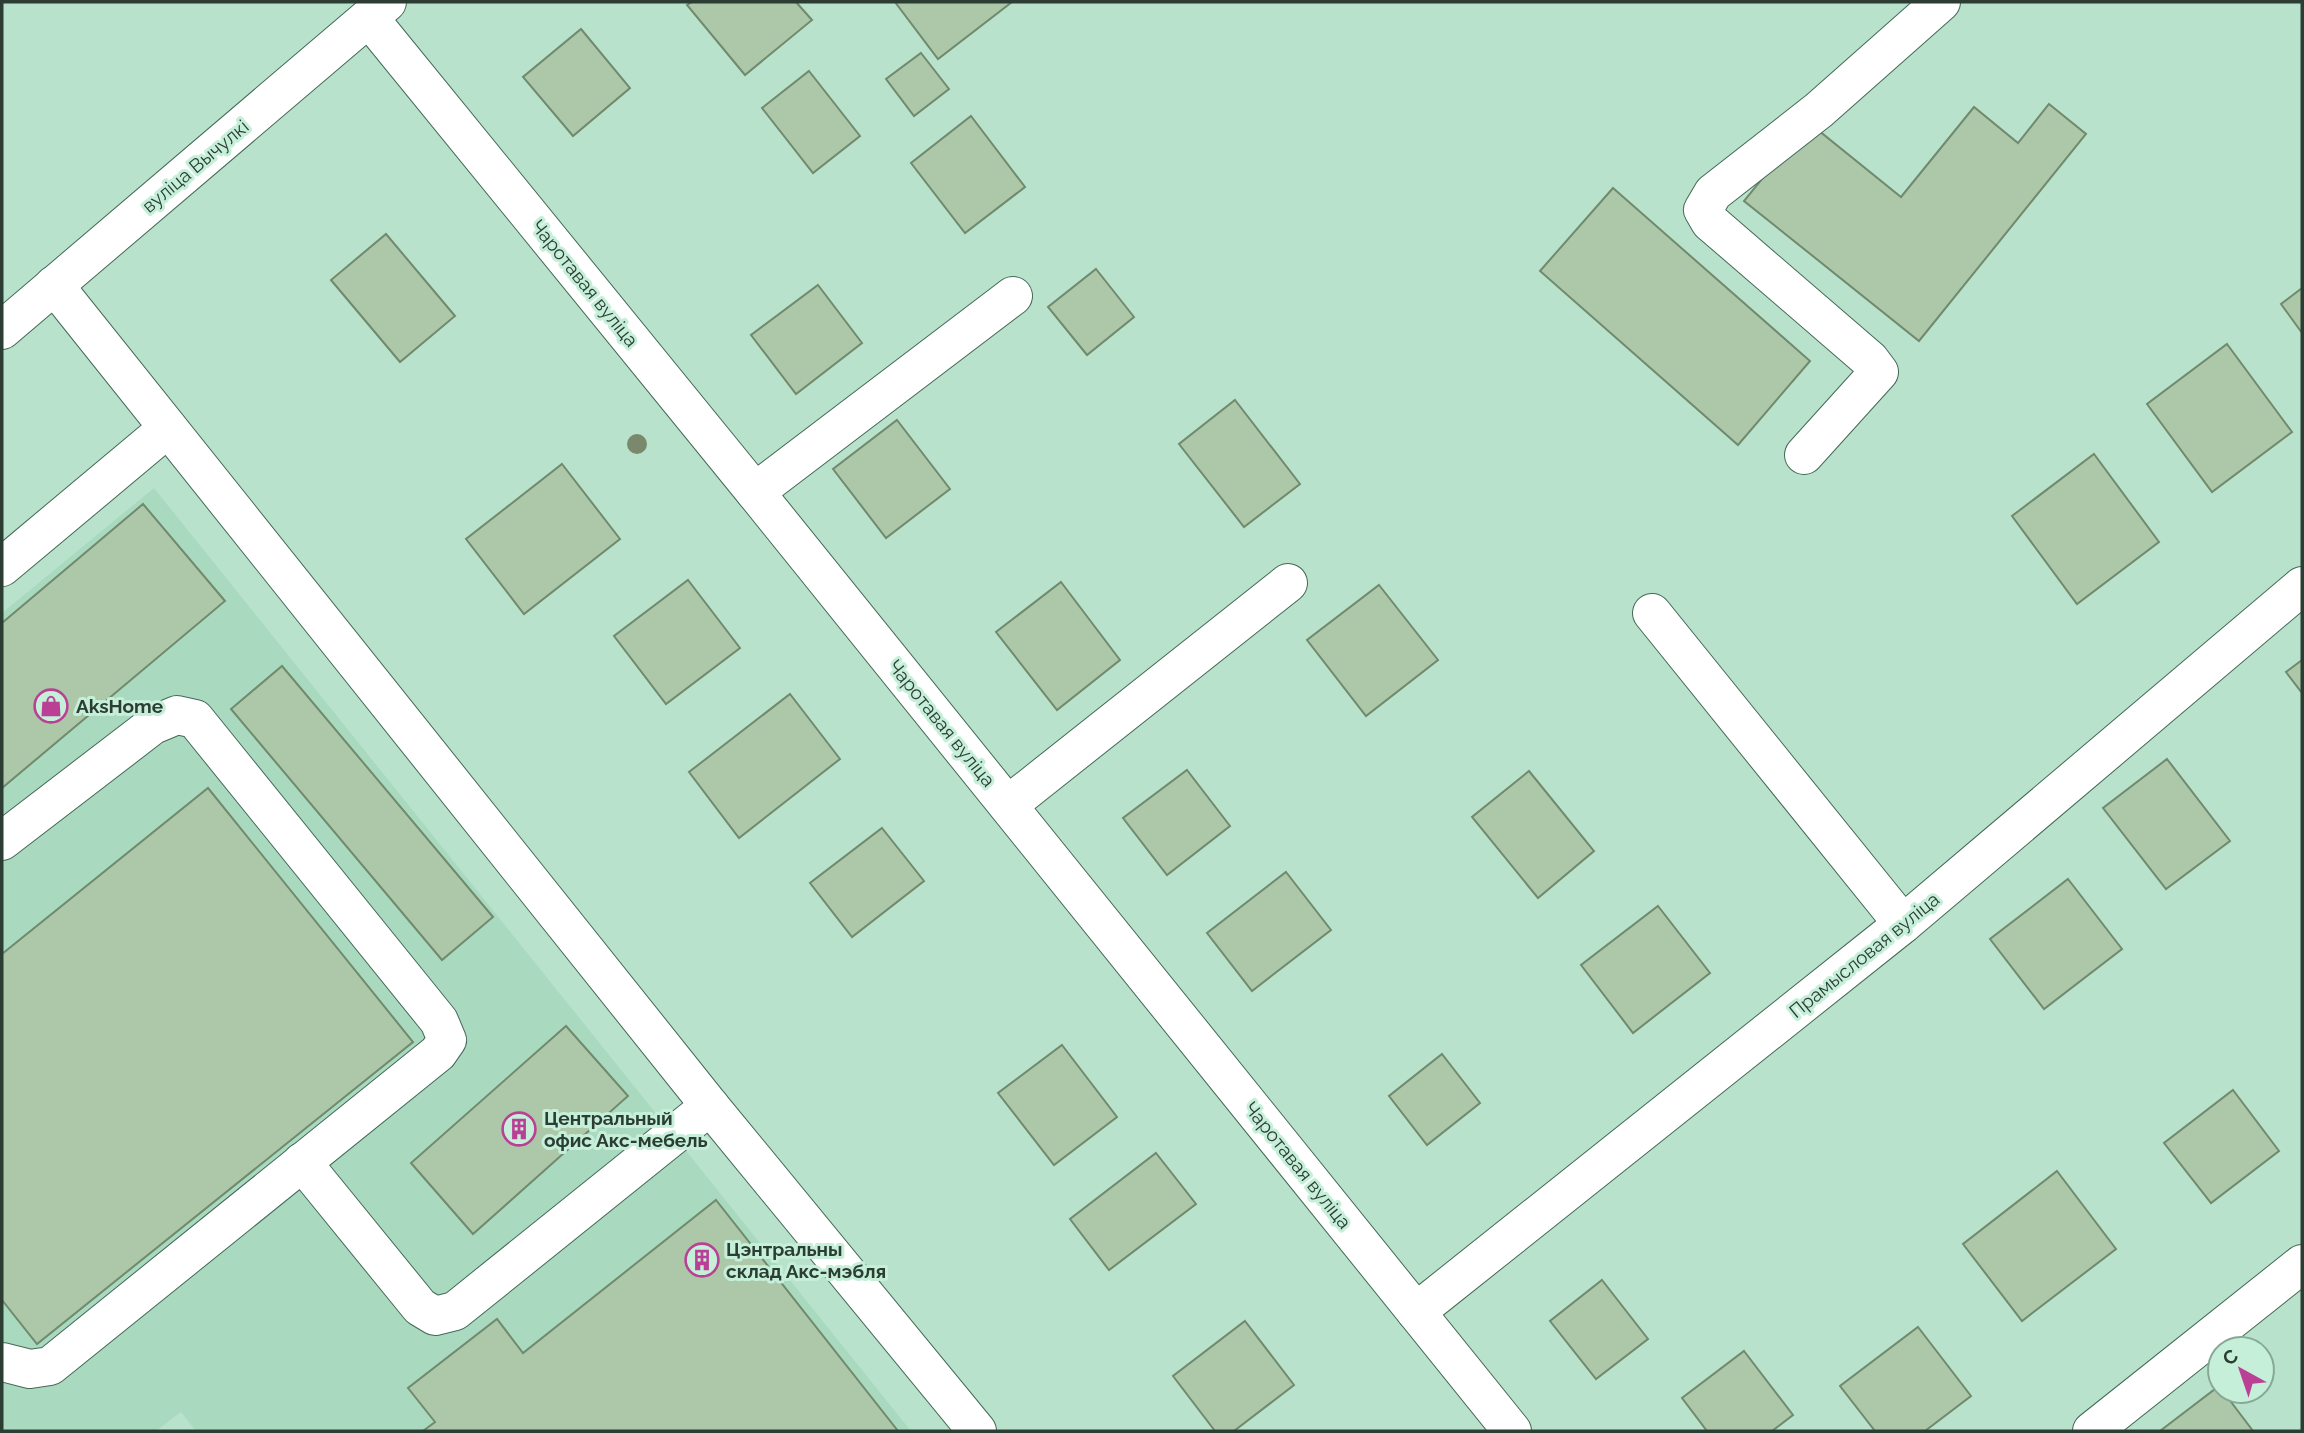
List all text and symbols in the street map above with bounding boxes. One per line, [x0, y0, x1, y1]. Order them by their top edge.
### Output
street label: вуліца Вычулкі [137, 115, 253, 217]
street label: Чаротавая вуліца [527, 215, 643, 351]
street label: Чаротавая вуліца [884, 655, 1000, 791]
shop icon: AksHome [32, 687, 70, 725]
place label: AksHome [76, 695, 163, 717]
street label: Прамысловая вуліца [1785, 888, 1943, 1022]
street label: Чаротавая вуліца [1240, 1097, 1356, 1233]
place label: Центральный офис Акс-мебель [544, 1107, 708, 1151]
building icon: Центральный офис Акс-мебель [500, 1110, 538, 1148]
place label: Цэнтральны склад Акс-мэбля [726, 1238, 886, 1282]
building icon: Цэнтральны склад Акс-мэбля [683, 1241, 721, 1279]
north arrow [2206, 1335, 2276, 1405]
text: С [2218, 1344, 2242, 1370]

